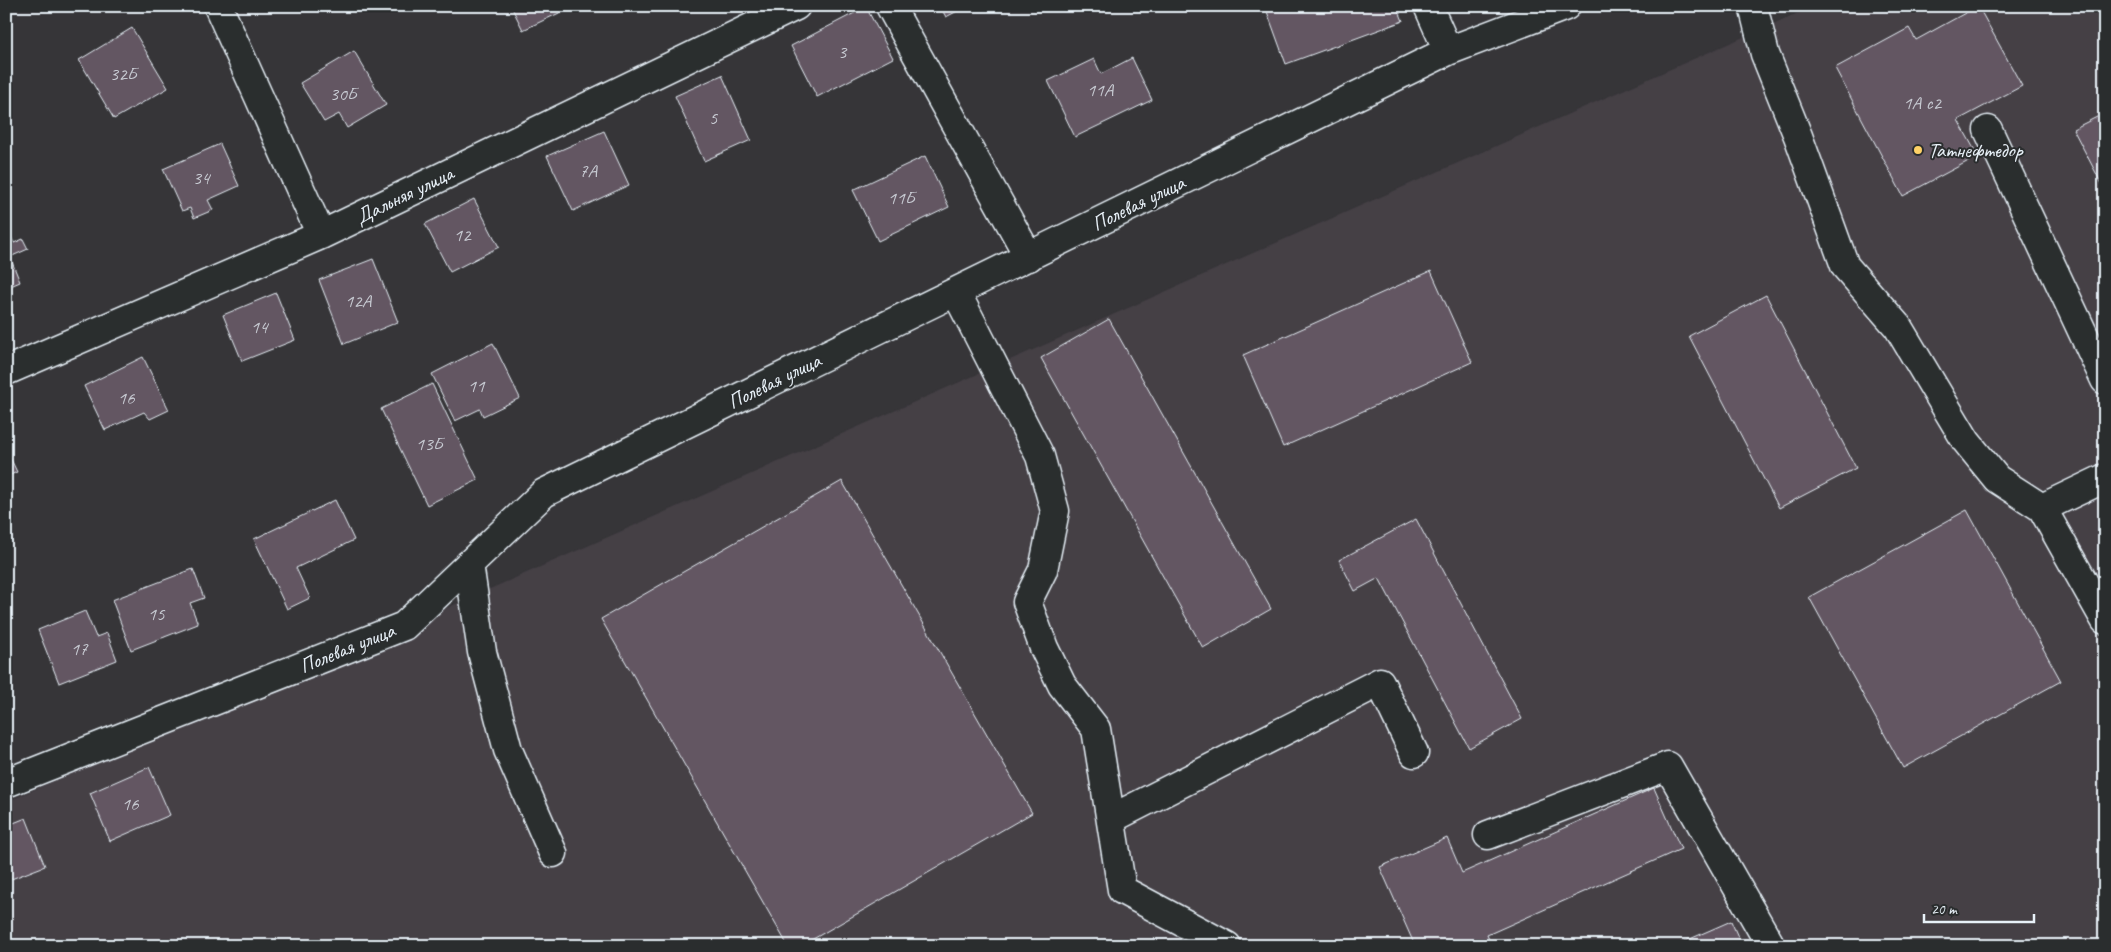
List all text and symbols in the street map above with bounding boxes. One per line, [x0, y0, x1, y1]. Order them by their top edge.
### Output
house number: 3 [838, 40, 848, 64]
house number: 32Б [110, 62, 140, 86]
house number: 11А [1087, 78, 1115, 102]
house number: 30Б [330, 82, 360, 106]
house number: 1А с2 [1903, 91, 1942, 115]
house number: 5 [709, 106, 719, 130]
place label: Татнефтедор [1928, 137, 2025, 163]
marker: Татнефтедор [1912, 144, 1924, 156]
street label: Дальняя улица [351, 159, 459, 230]
house number: 7А [579, 159, 599, 183]
house number: 34 [192, 166, 212, 190]
street label: Полевая улица [1087, 168, 1191, 237]
house number: 11Б [888, 186, 918, 210]
house number: 12 [453, 223, 472, 247]
house number: 12А [345, 289, 373, 313]
house number: 14 [250, 315, 270, 339]
street label: Полевая улица [723, 346, 827, 415]
house number: 11 [467, 374, 486, 398]
house number: 16 [117, 386, 136, 410]
house number: 13Б [416, 432, 446, 456]
house number: 15 [147, 602, 166, 626]
street label: Полевая улица [296, 616, 400, 679]
house number: 17 [70, 637, 89, 661]
house number: 16 [121, 792, 140, 816]
scale bar [1924, 892, 2034, 924]
text: 20 m [1931, 900, 1958, 919]

